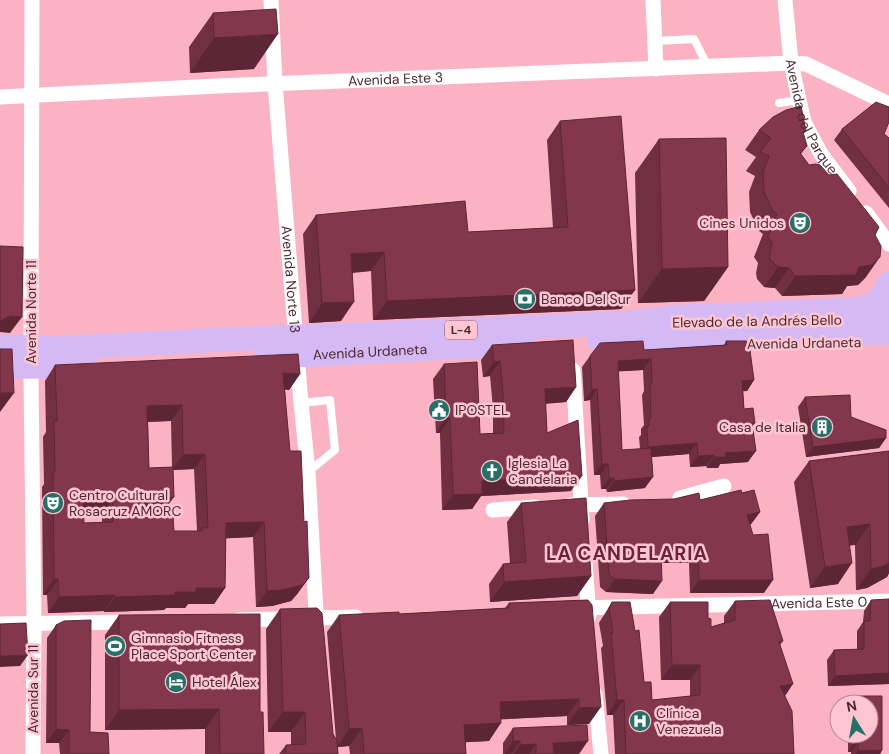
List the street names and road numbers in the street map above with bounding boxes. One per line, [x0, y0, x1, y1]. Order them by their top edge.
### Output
street label: Avenida del Parque [781, 57, 842, 178]
street label: Avenida Este 3 [348, 68, 443, 90]
street label: Avenida Norte 13 [278, 225, 304, 334]
street label: Avenida Norte 11 [22, 260, 40, 364]
street label: Elevado de la Andrés Bello [672, 311, 842, 331]
road number: L-4 [445, 320, 477, 340]
street label: Avenida Urdaneta [747, 333, 861, 353]
street label: Avenida Urdaneta [312, 340, 428, 364]
street label: Avenida Este 0 [771, 592, 867, 613]
street label: Avenida Sur 11 [24, 645, 42, 733]

